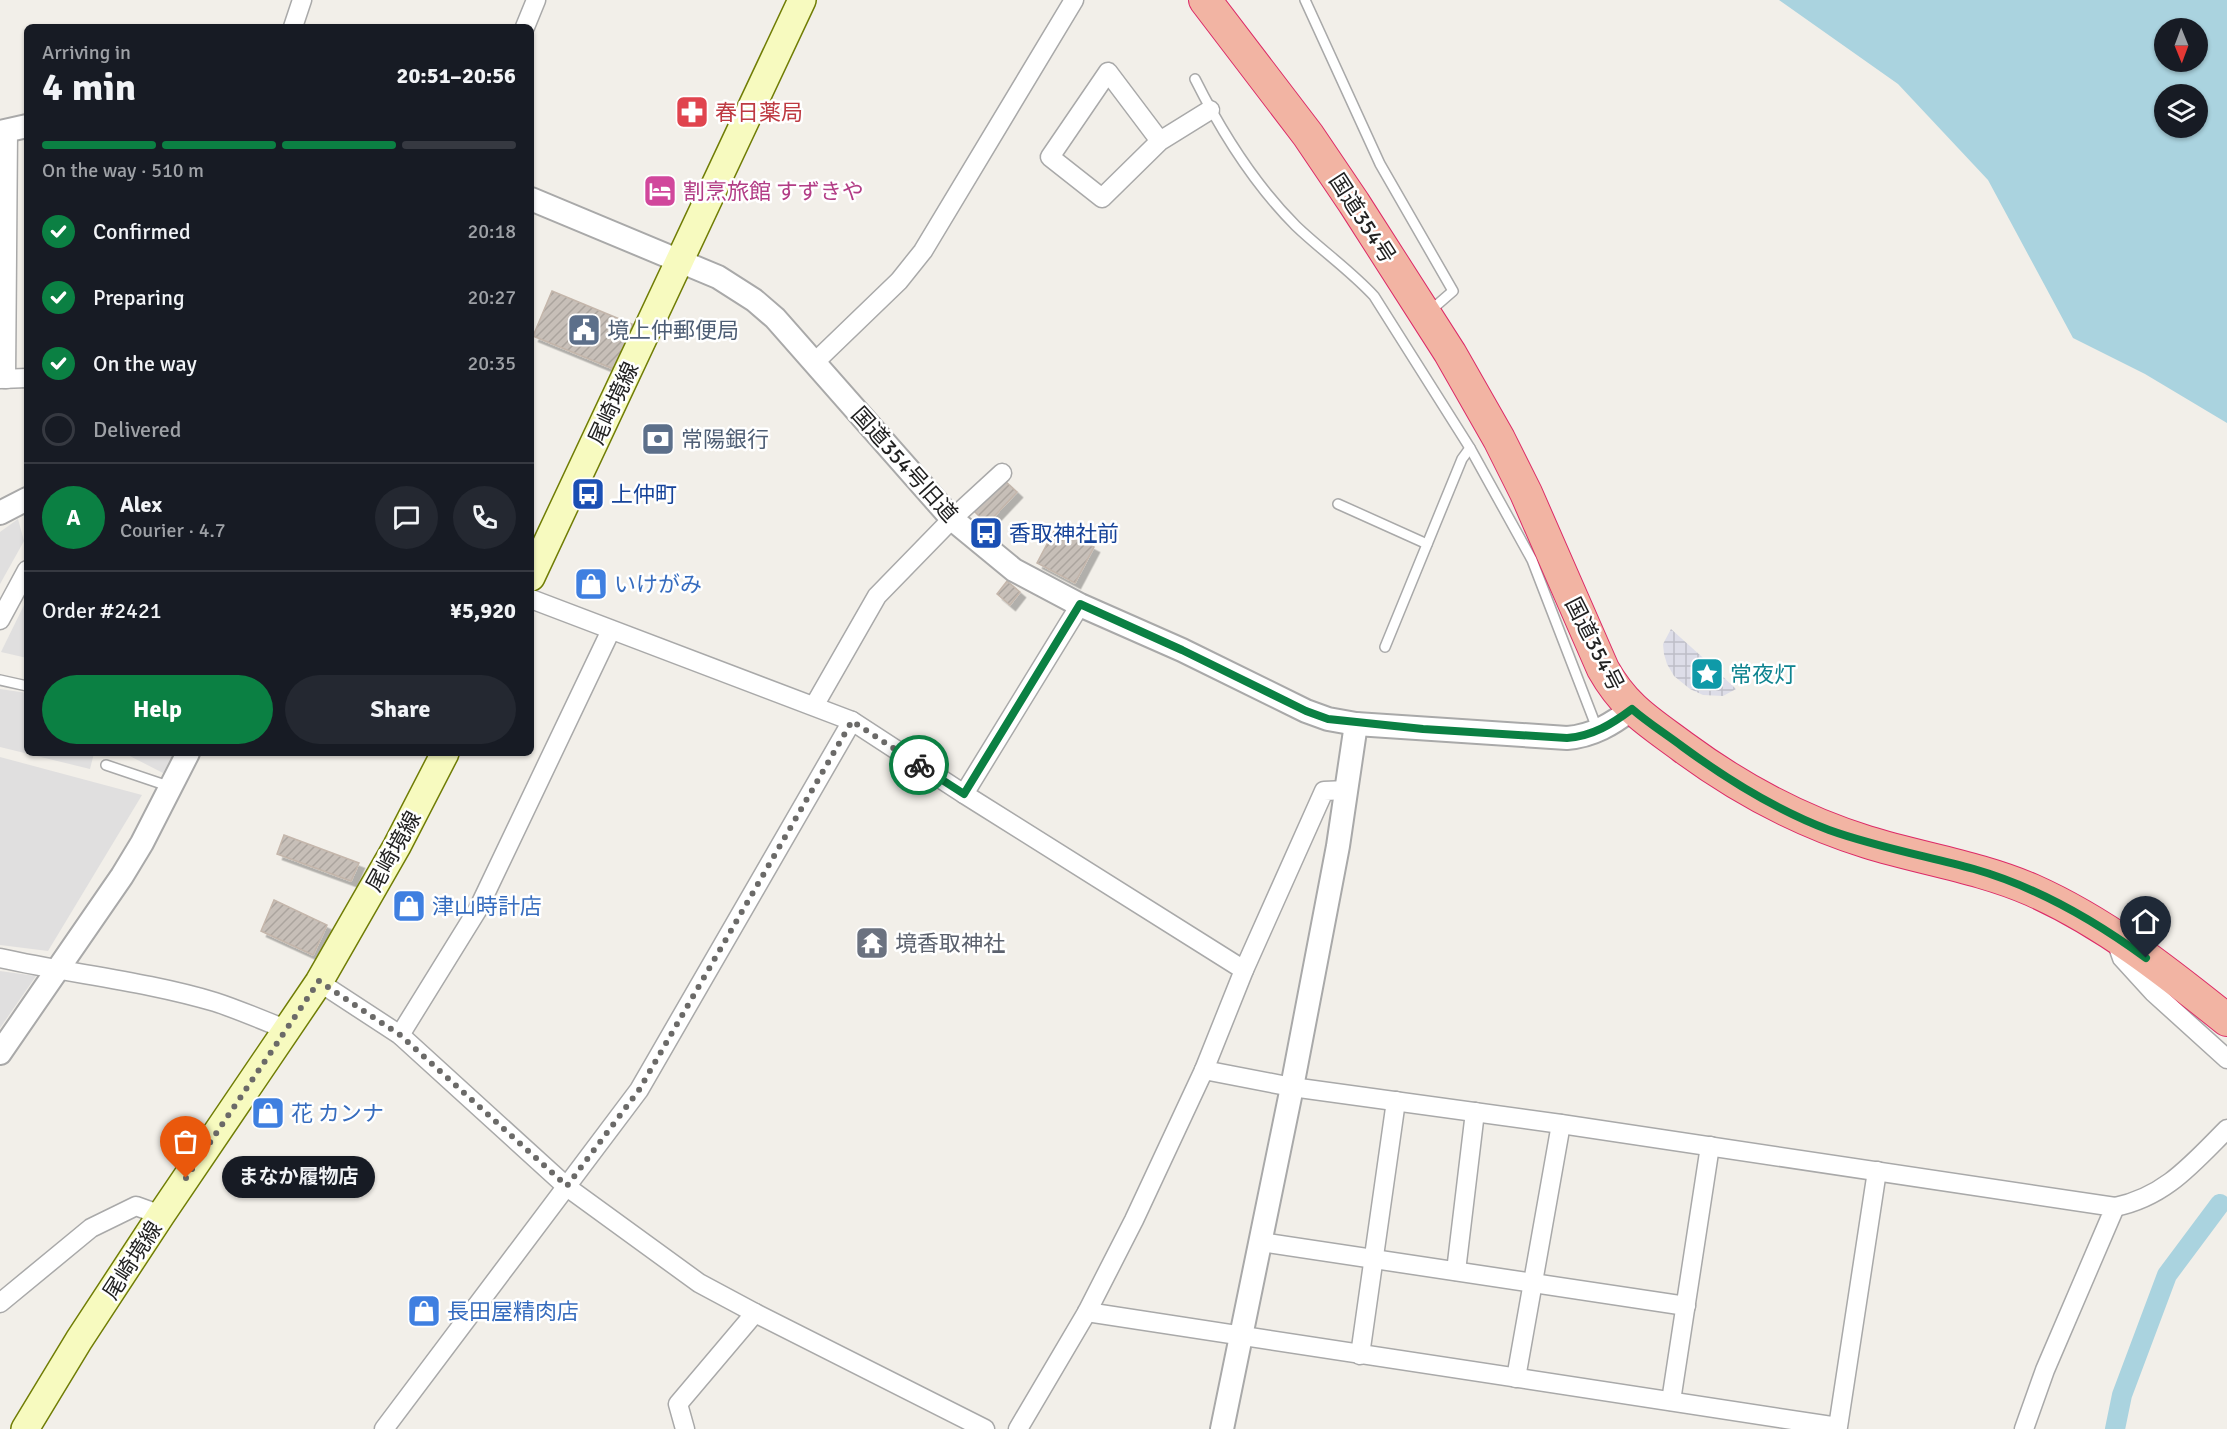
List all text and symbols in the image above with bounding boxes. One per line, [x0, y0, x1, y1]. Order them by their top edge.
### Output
north arrow [2154, 18, 2208, 72]
map controls [2154, 18, 2208, 138]
text: Arriving in [42, 40, 131, 65]
text: 20:51–20:56 [397, 62, 516, 89]
text: 4 min [42, 63, 136, 111]
button: layers [2154, 84, 2208, 138]
pharmacy icon: 春日薬局 [674, 94, 710, 130]
place label: 春日薬局 [715, 99, 803, 126]
text: On the way · 510 m [42, 158, 204, 183]
street label: 国道354号 [1324, 168, 1402, 268]
hotel icon: 割烹旅館 すずきや [642, 173, 678, 209]
place label: 割烹旅館 すずきや [683, 178, 864, 205]
icon: check [42, 215, 75, 248]
text: Confirmed [93, 218, 191, 245]
text: 20:18 [467, 219, 516, 244]
icon: check [42, 281, 75, 314]
text: Preparing [93, 284, 185, 311]
text: 20:27 [467, 285, 516, 310]
public building icon: 境上仲郵便局 [566, 312, 602, 348]
place label: 境上仲郵便局 [607, 317, 739, 344]
icon: check [42, 347, 75, 380]
text: On the way [93, 350, 197, 377]
text: 20:35 [467, 351, 516, 376]
street label: 尾崎境線 [583, 358, 644, 449]
street label: 国道354号旧道 [846, 401, 963, 527]
text: Delivered [93, 416, 181, 443]
bank icon: 常陽銀行 [640, 421, 676, 457]
place label: 常陽銀行 [681, 426, 769, 453]
bus stop icon: 上仲町 [570, 476, 606, 512]
place label: 上仲町 [611, 481, 677, 508]
button: chat [375, 486, 438, 549]
button: phone [453, 486, 516, 549]
text: Alex [120, 491, 162, 518]
text: A [66, 504, 81, 531]
bus stop icon: 香取神社前 [968, 515, 1004, 551]
text: Courier · 4.7 [120, 518, 226, 543]
place label: 香取神社前 [1009, 520, 1119, 547]
shop icon: いけがみ [573, 566, 609, 602]
place label: いけがみ [614, 571, 702, 598]
street label: 国道354号 [1559, 593, 1630, 696]
text: Order #2421 [42, 597, 162, 624]
text: ¥5,920 [450, 597, 516, 624]
place icon: 常夜灯 [1689, 656, 1725, 692]
place label: 常夜灯 [1730, 661, 1796, 688]
button: Help [42, 675, 273, 744]
button: Share [285, 675, 516, 744]
courier [889, 735, 949, 795]
icon: bike [903, 749, 936, 782]
street label: 尾崎境線 [360, 806, 427, 896]
shop icon: 津山時計店 [391, 888, 427, 924]
place label: 津山時計店 [432, 893, 542, 920]
pin [2120, 896, 2171, 958]
icon: home [2129, 905, 2162, 938]
temple icon: 境香取神社 [854, 925, 890, 961]
place label: 境香取神社 [895, 930, 1005, 957]
shop icon: 花 カンナ [250, 1095, 286, 1131]
place label: 花 カンナ [291, 1100, 384, 1127]
pin [160, 1116, 211, 1178]
icon: bag [169, 1125, 202, 1158]
callout: まなか履物店 [222, 1157, 375, 1199]
text: まなか履物店 [239, 1164, 359, 1189]
street label: 尾崎境線 [97, 1216, 168, 1305]
shop icon: 長田屋精肉店 [406, 1293, 442, 1329]
place label: 長田屋精肉店 [447, 1298, 579, 1325]

